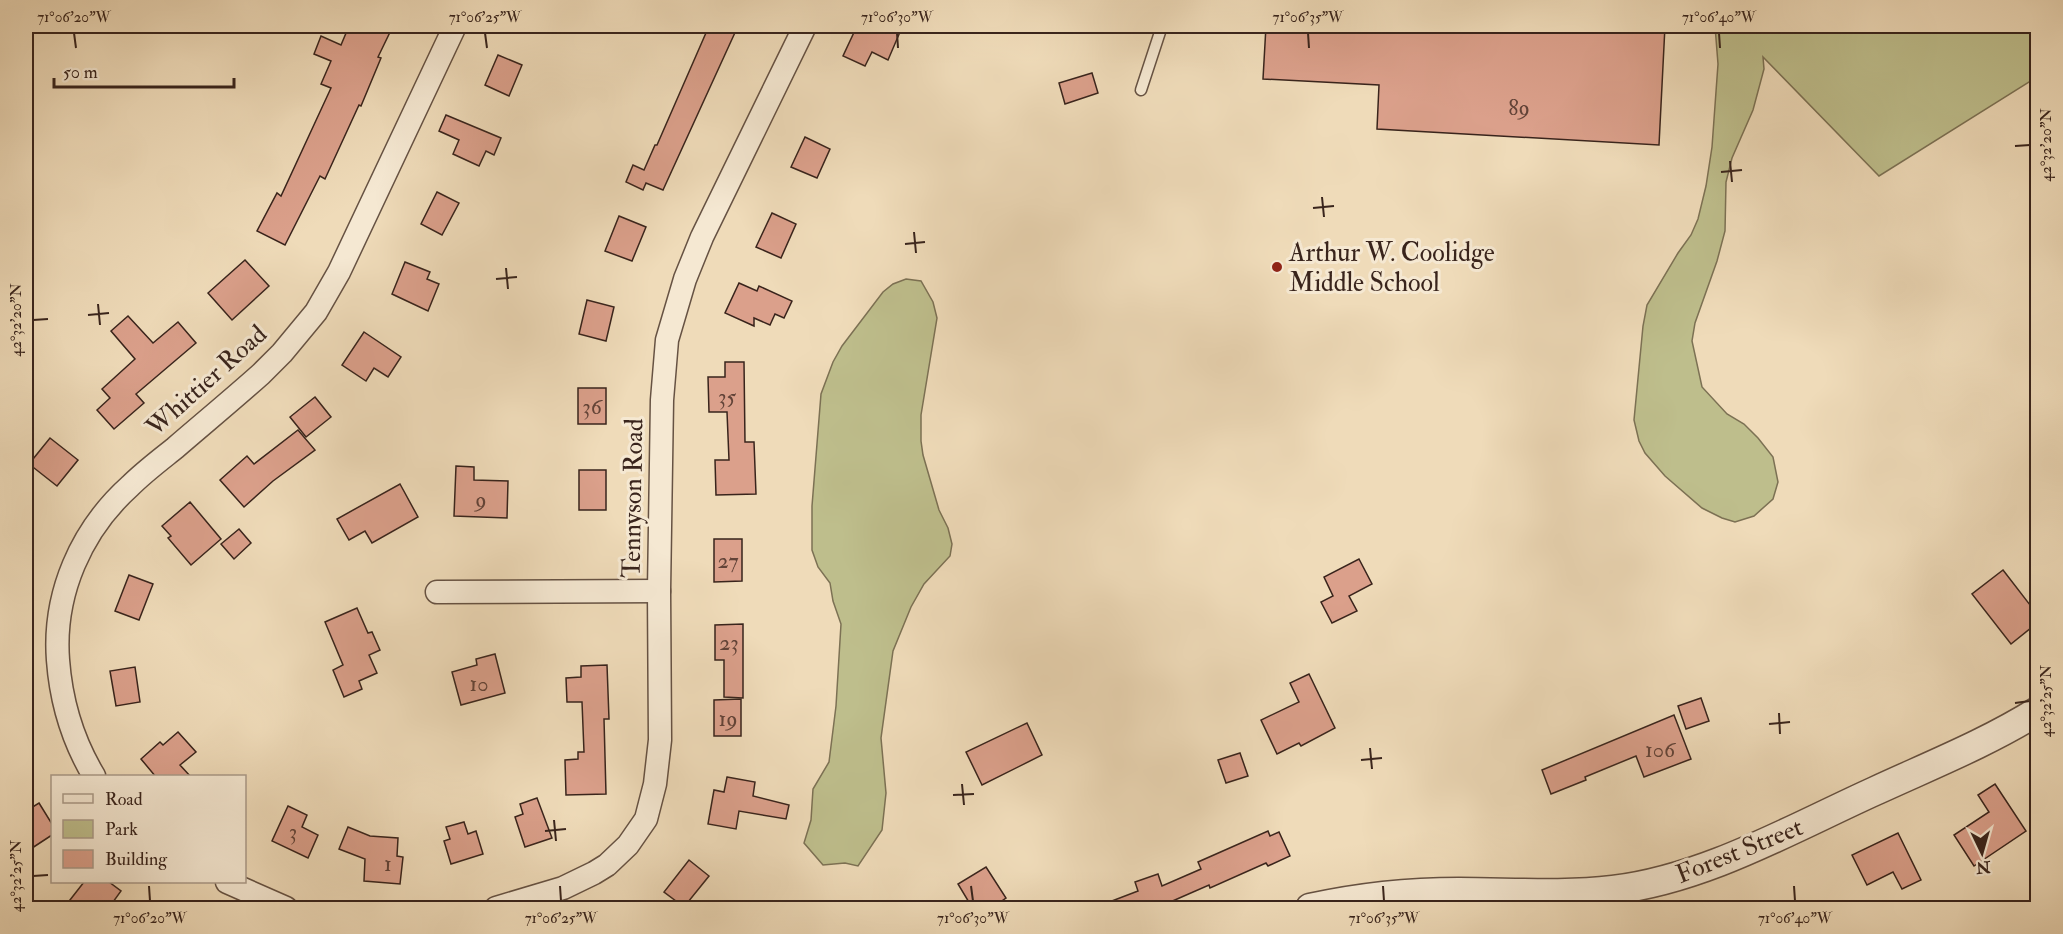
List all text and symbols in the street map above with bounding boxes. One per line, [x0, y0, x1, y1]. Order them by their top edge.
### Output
text: 71°06'20"W [37, 8, 112, 27]
text: 71°06'25"W [449, 8, 522, 27]
text: 71°06'30"W [861, 8, 934, 27]
text: 71°06'35"W [1273, 8, 1344, 27]
text: 71°06'40"W [1682, 8, 1757, 27]
scale bar [54, 51, 234, 89]
text: 50 m [63, 61, 98, 84]
house number: 89 [1508, 94, 1530, 122]
text: 42°32'20"N [2037, 108, 2056, 182]
place label: Arthur W. Coolidge Middle School [1288, 237, 1495, 299]
marker: Arthur W. Coolidge Middle School [1270, 260, 1284, 274]
text: 42°32'20"N [7, 283, 26, 357]
street label: Whittier Road [139, 318, 274, 444]
house number: 35 [718, 383, 736, 411]
house number: 36 [582, 393, 604, 421]
street label: Tennyson Road [616, 418, 650, 578]
house number: 9 [473, 486, 487, 514]
house number: 27 [717, 547, 739, 575]
house number: 23 [719, 629, 739, 657]
text: 42°32'25"N [2037, 664, 2056, 737]
house number: 10 [469, 670, 489, 698]
house number: 19 [718, 705, 738, 733]
house number: 106 [1645, 736, 1677, 764]
legend [51, 775, 246, 883]
text: Road [105, 788, 143, 811]
street label: Forest Street [1671, 811, 1808, 891]
text: Park [105, 818, 138, 841]
house number: 3 [289, 818, 297, 846]
north arrow [1952, 823, 2012, 883]
text: 42°32'25"N [7, 839, 26, 912]
text: Building [105, 848, 168, 871]
house number: 1 [384, 850, 392, 878]
text: N [1975, 856, 1992, 878]
text: 71°06'20"W [113, 909, 188, 928]
text: 71°06'25"W [525, 909, 598, 928]
text: 71°06'30"W [937, 909, 1010, 928]
text: 71°06'35"W [1349, 909, 1420, 928]
text: 71°06'40"W [1758, 909, 1833, 928]

